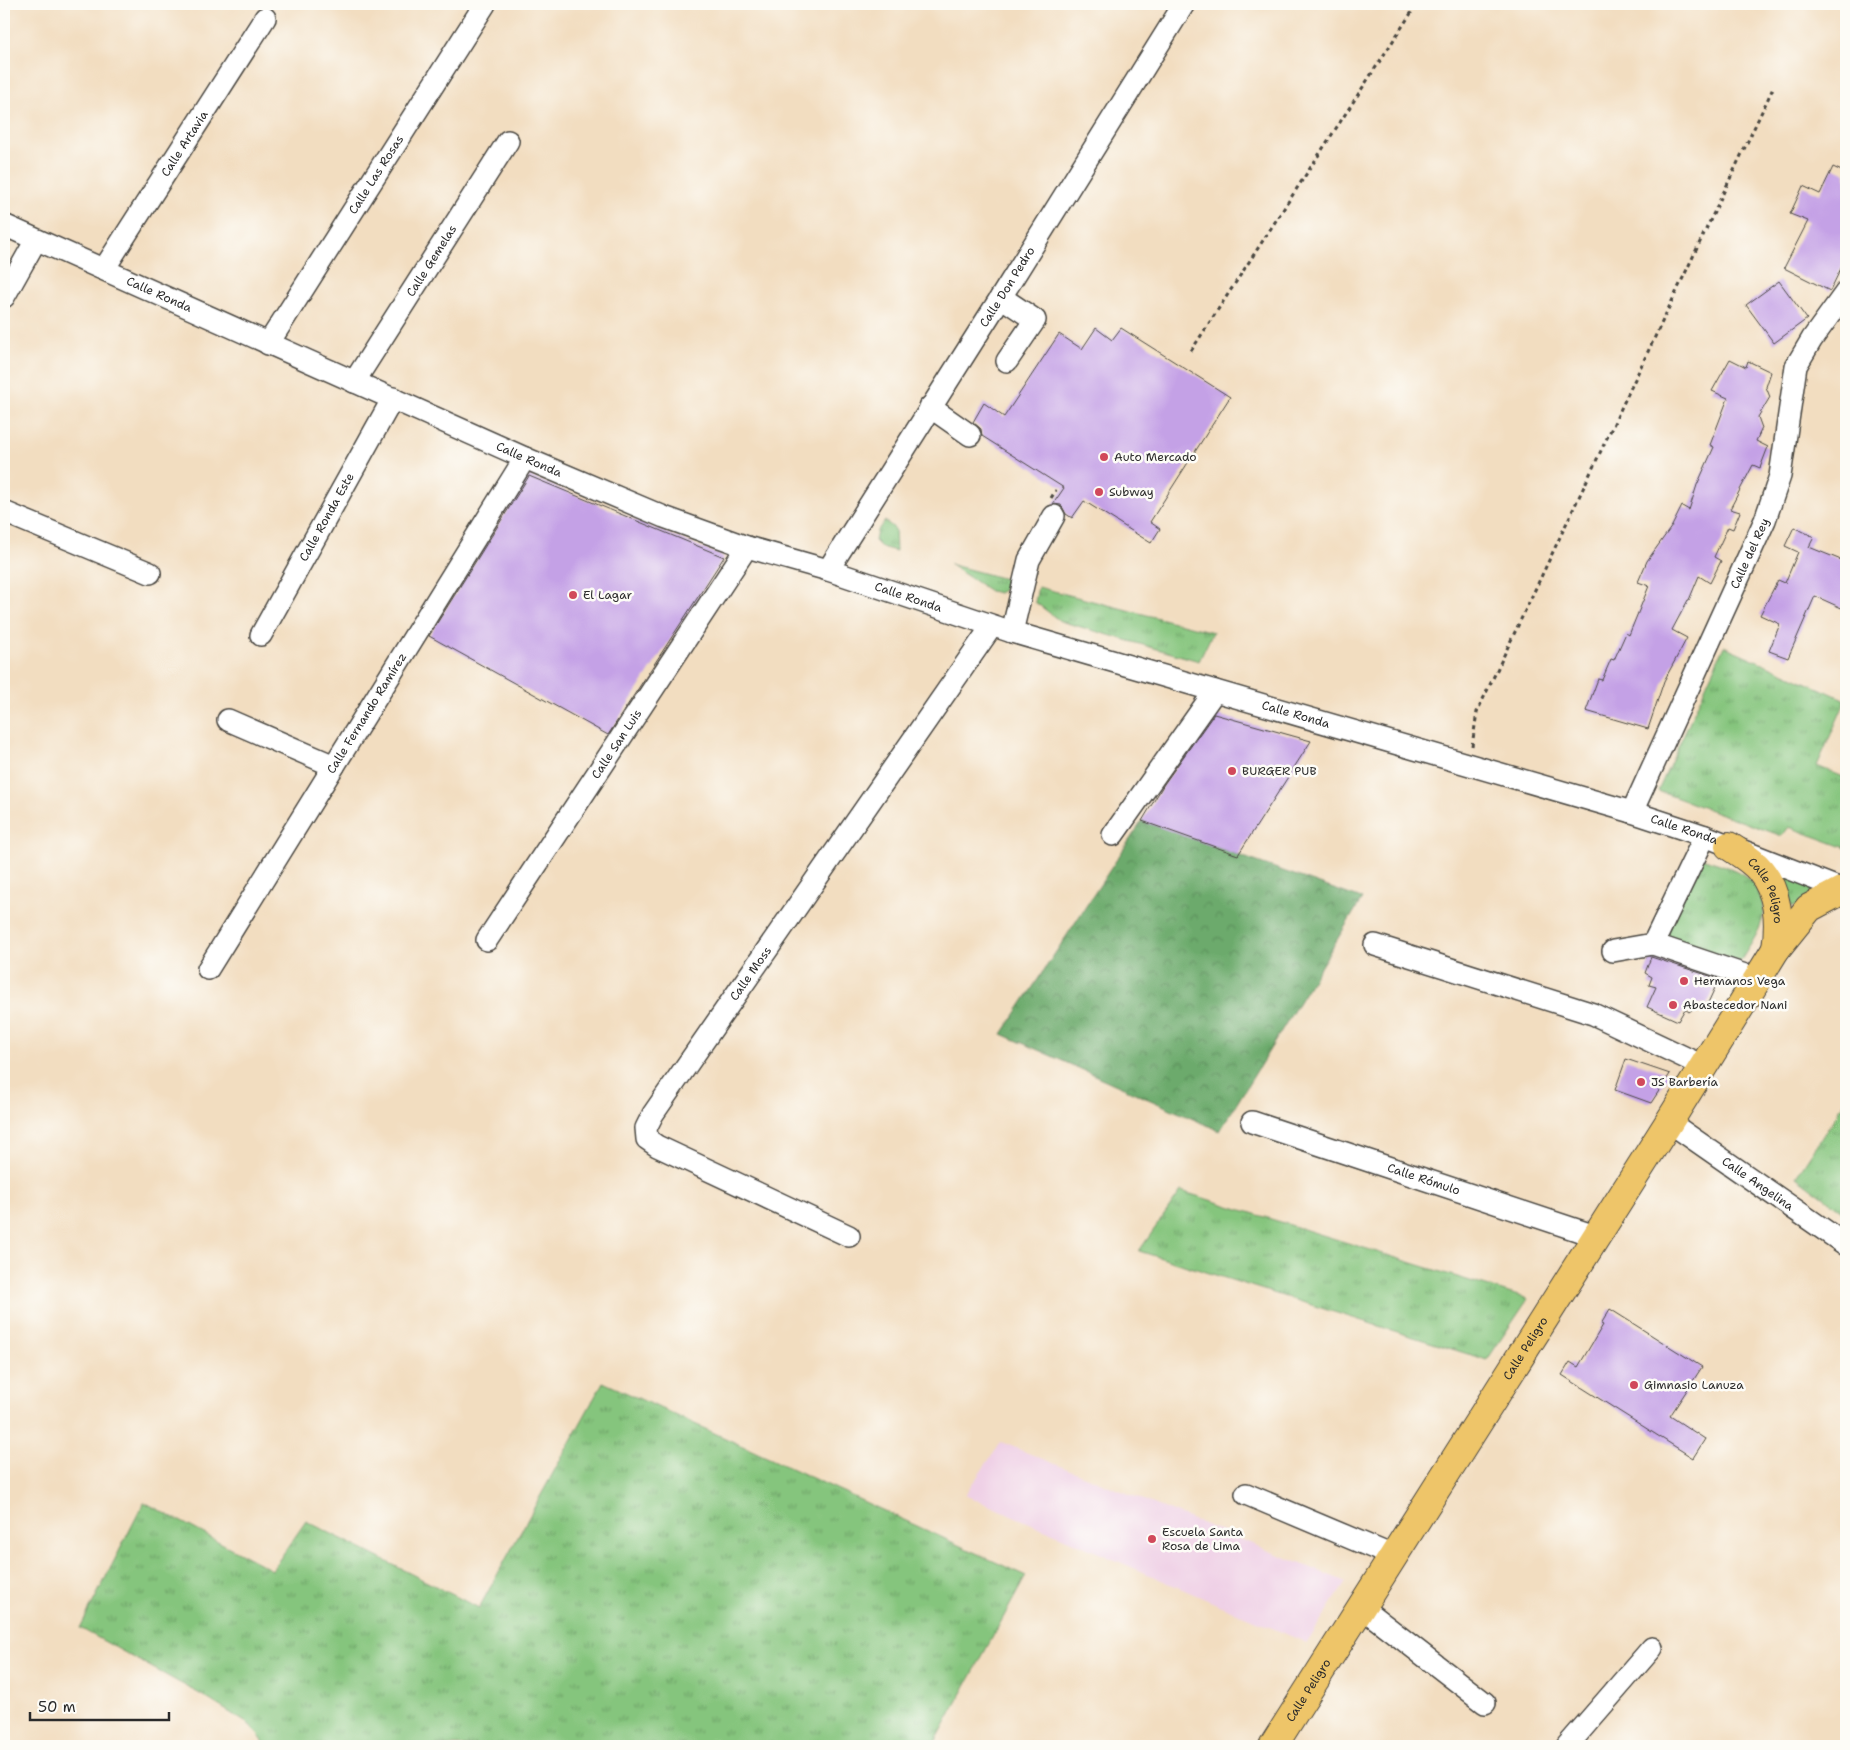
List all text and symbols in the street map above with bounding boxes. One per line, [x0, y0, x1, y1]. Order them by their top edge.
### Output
street label: Calle Artavia [157, 107, 212, 180]
street label: Calle Las Rosas [345, 132, 407, 217]
street label: Calle Gemelas [403, 222, 460, 300]
street label: Calle Don Pedro [976, 244, 1038, 330]
street label: Calle Ronda [124, 273, 195, 316]
street label: Calle Ronda [494, 438, 565, 481]
place label: Auto Mercado [1114, 449, 1197, 465]
marker: Auto Mercado [1098, 451, 1110, 463]
street label: Calle Ronda Este [296, 470, 358, 564]
place label: Subway [1109, 484, 1154, 500]
marker: Subway [1093, 486, 1105, 498]
street label: Calle del Rey [1727, 515, 1773, 592]
street label: Calle Ronda [873, 578, 945, 616]
place label: El Lagar [583, 587, 632, 603]
marker: El Lagar [567, 589, 579, 601]
street label: Calle Fernando Ramírez [323, 650, 410, 777]
street label: Calle Ronda [1260, 697, 1332, 732]
street label: Calle San Luis [588, 706, 645, 782]
place label: BURGER PUB [1242, 763, 1317, 779]
marker: BURGER PUB [1226, 765, 1238, 777]
street label: Calle Ronda [1648, 811, 1721, 848]
street label: Calle Peligro [1744, 854, 1786, 924]
street label: Calle Moss [726, 943, 775, 1004]
place label: Hermanos Vega [1694, 973, 1786, 989]
marker: Hermanos Vega [1678, 975, 1690, 987]
place label: Abastecedor Nani [1683, 997, 1787, 1013]
marker: Abastecedor Nani [1667, 999, 1679, 1011]
place label: JS Barbería [1651, 1074, 1718, 1090]
marker: JS Barbería [1635, 1076, 1647, 1088]
street label: Calle Angelina [1719, 1153, 1797, 1215]
street label: Calle Rómulo [1385, 1160, 1462, 1199]
street label: Calle Peligro [1499, 1314, 1551, 1383]
place label: Gimnasio Lanuza [1644, 1377, 1744, 1393]
marker: Gimnasio Lanuza [1628, 1379, 1640, 1391]
place label: Escuela Santa Rosa de Lima [1162, 1524, 1244, 1554]
marker: Escuela Santa Rosa de Lima [1146, 1533, 1158, 1545]
street label: Calle Peligro [1282, 1656, 1334, 1725]
scale bar [30, 1690, 169, 1722]
text: 50 m [38, 1697, 76, 1717]

